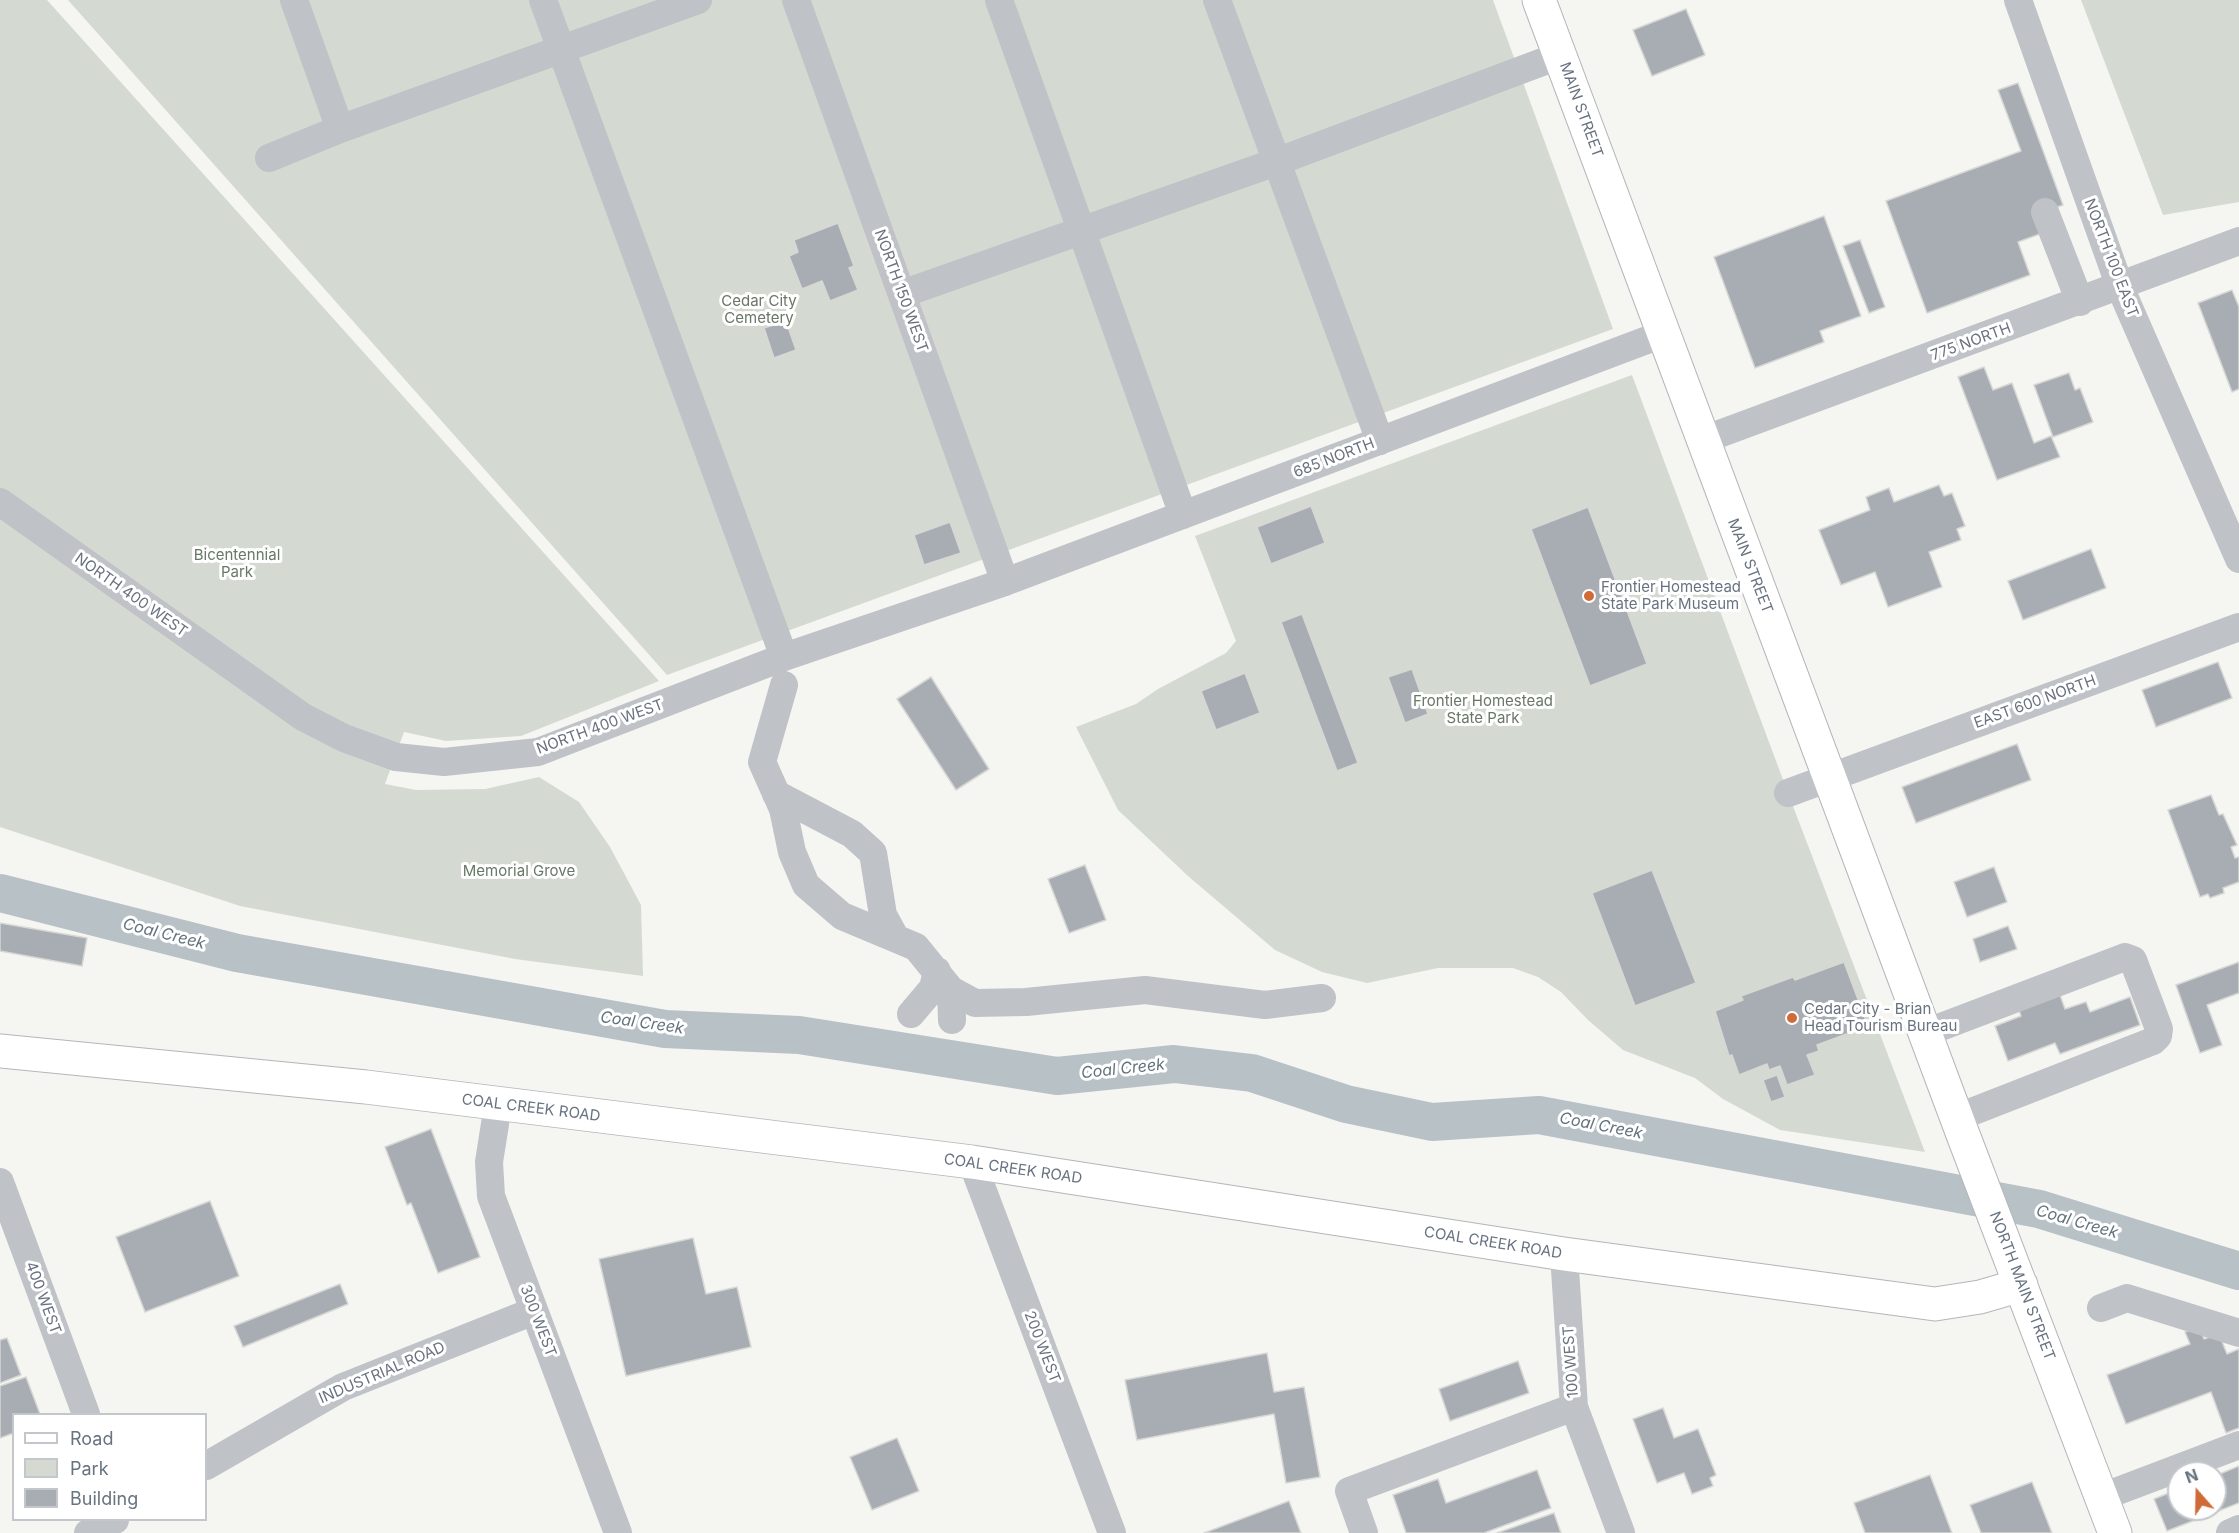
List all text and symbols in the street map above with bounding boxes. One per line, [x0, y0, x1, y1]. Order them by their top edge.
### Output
street label: MAIN STREET [1555, 60, 1607, 160]
street label: NORTH 100 EAST [2080, 196, 2142, 320]
street label: NORTH 150 WEST [870, 227, 932, 355]
park label: Cedar City Cemetery [721, 292, 797, 327]
street label: 775 NORTH [1929, 319, 2013, 365]
street label: 685 NORTH [1291, 434, 1377, 482]
street label: MAIN STREET [1724, 516, 1776, 616]
park label: Bicentennial Park [194, 546, 280, 581]
street label: NORTH 400 WEST [71, 549, 191, 641]
place label: Frontier Homestead State Park Museum [1601, 578, 1741, 613]
marker: Frontier Homestead State Park Museum [1582, 589, 1596, 603]
street label: EAST 600 NORTH [1972, 672, 2098, 732]
park label: Frontier Homestead State Park [1413, 692, 1553, 727]
street label: NORTH 400 WEST [534, 696, 666, 758]
park label: Memorial Grove [463, 862, 575, 880]
water label: Coal Creek [121, 915, 207, 953]
place label: Cedar City - Brian Head Tourism Bureau [1804, 1000, 1957, 1035]
water label: Coal Creek [599, 1008, 685, 1038]
marker: Cedar City - Brian Head Tourism Bureau [1785, 1011, 1799, 1025]
water label: Coal Creek [1080, 1055, 1166, 1083]
street label: COAL CREEK ROAD [461, 1091, 601, 1125]
water label: Coal Creek [1558, 1109, 1644, 1143]
street label: COAL CREEK ROAD [943, 1150, 1083, 1188]
water label: Coal Creek [2034, 1201, 2120, 1243]
street label: NORTH MAIN STREET [1985, 1209, 2059, 1363]
street label: COAL CREEK ROAD [1423, 1223, 1563, 1263]
street label: 400 WEST [22, 1259, 64, 1337]
street label: 300 WEST [516, 1283, 560, 1359]
street label: 200 WEST [1020, 1309, 1064, 1385]
street label: 100 WEST [1559, 1325, 1583, 1399]
street label: INDUSTRIAL ROAD [316, 1338, 448, 1408]
legend [12, 1413, 207, 1521]
text: Road [70, 1428, 113, 1449]
text: Park [70, 1458, 109, 1479]
north arrow [2167, 1461, 2227, 1521]
text: N [2182, 1464, 2201, 1487]
text: Building [70, 1488, 138, 1509]

